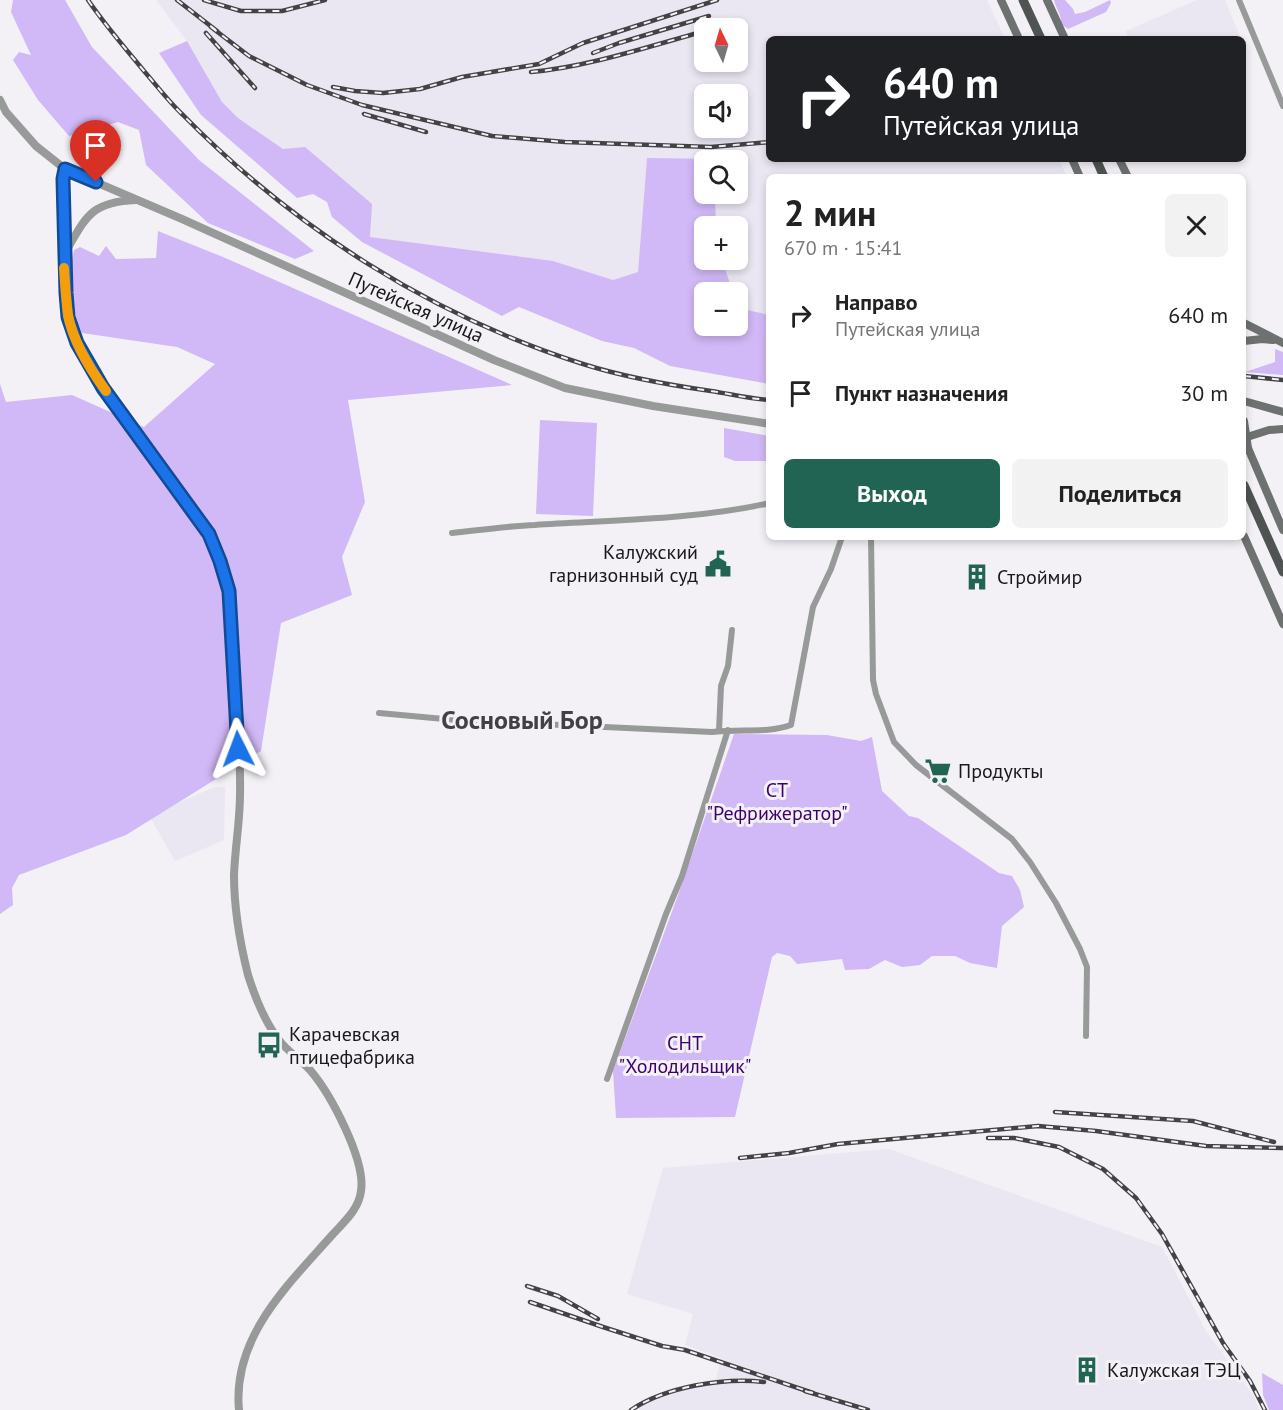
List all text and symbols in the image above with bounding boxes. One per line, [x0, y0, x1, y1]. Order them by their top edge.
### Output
north arrow [694, 18, 748, 72]
map controls [694, 18, 748, 336]
text: 640 m [883, 55, 999, 110]
icon: right [784, 60, 862, 138]
button: sound [694, 84, 748, 138]
text: Путейская улица [883, 108, 1079, 142]
pin [70, 120, 121, 182]
icon: arrive [79, 129, 112, 162]
button: search [694, 150, 748, 204]
text: 2 мин [784, 189, 876, 236]
button: close [1165, 194, 1228, 257]
button: + [694, 216, 748, 270]
text: 670 m · 15:41 [784, 235, 902, 261]
street label: Путейская улица [344, 266, 488, 348]
button: − [694, 282, 748, 336]
text: Направо [835, 288, 918, 316]
icon: right [784, 299, 817, 332]
text: 640 m [1168, 301, 1228, 329]
text: Путейская улица [835, 316, 980, 342]
icon: arrive [784, 377, 817, 410]
text: Пункт назначения [835, 379, 1008, 407]
text: 30 m [1180, 379, 1228, 407]
button: Выход [784, 459, 1000, 528]
button: Поделиться [1012, 459, 1228, 528]
place label: Калужский гарнизонный суд [549, 539, 698, 588]
public building icon: Калужский гарнизонный суд [703, 549, 733, 579]
building icon: Строймир [962, 562, 992, 592]
place label: Строймир [997, 564, 1082, 590]
district label: Сосновый Бор [441, 703, 603, 736]
position arrow [206, 717, 270, 781]
supermarket icon: Продукты [923, 756, 953, 786]
place label: Продукты [958, 758, 1043, 784]
park label: СТ "Рефрижератор" [706, 777, 848, 826]
place label: Карачевская птицефабрика [289, 1021, 415, 1070]
bus stop icon: Карачевская птицефабрика [254, 1030, 284, 1060]
park label: СНТ "Холодильщик" [619, 1030, 751, 1079]
building icon: Калужская ТЭЦ [1072, 1355, 1102, 1385]
place label: Калужская ТЭЦ [1107, 1357, 1241, 1383]

